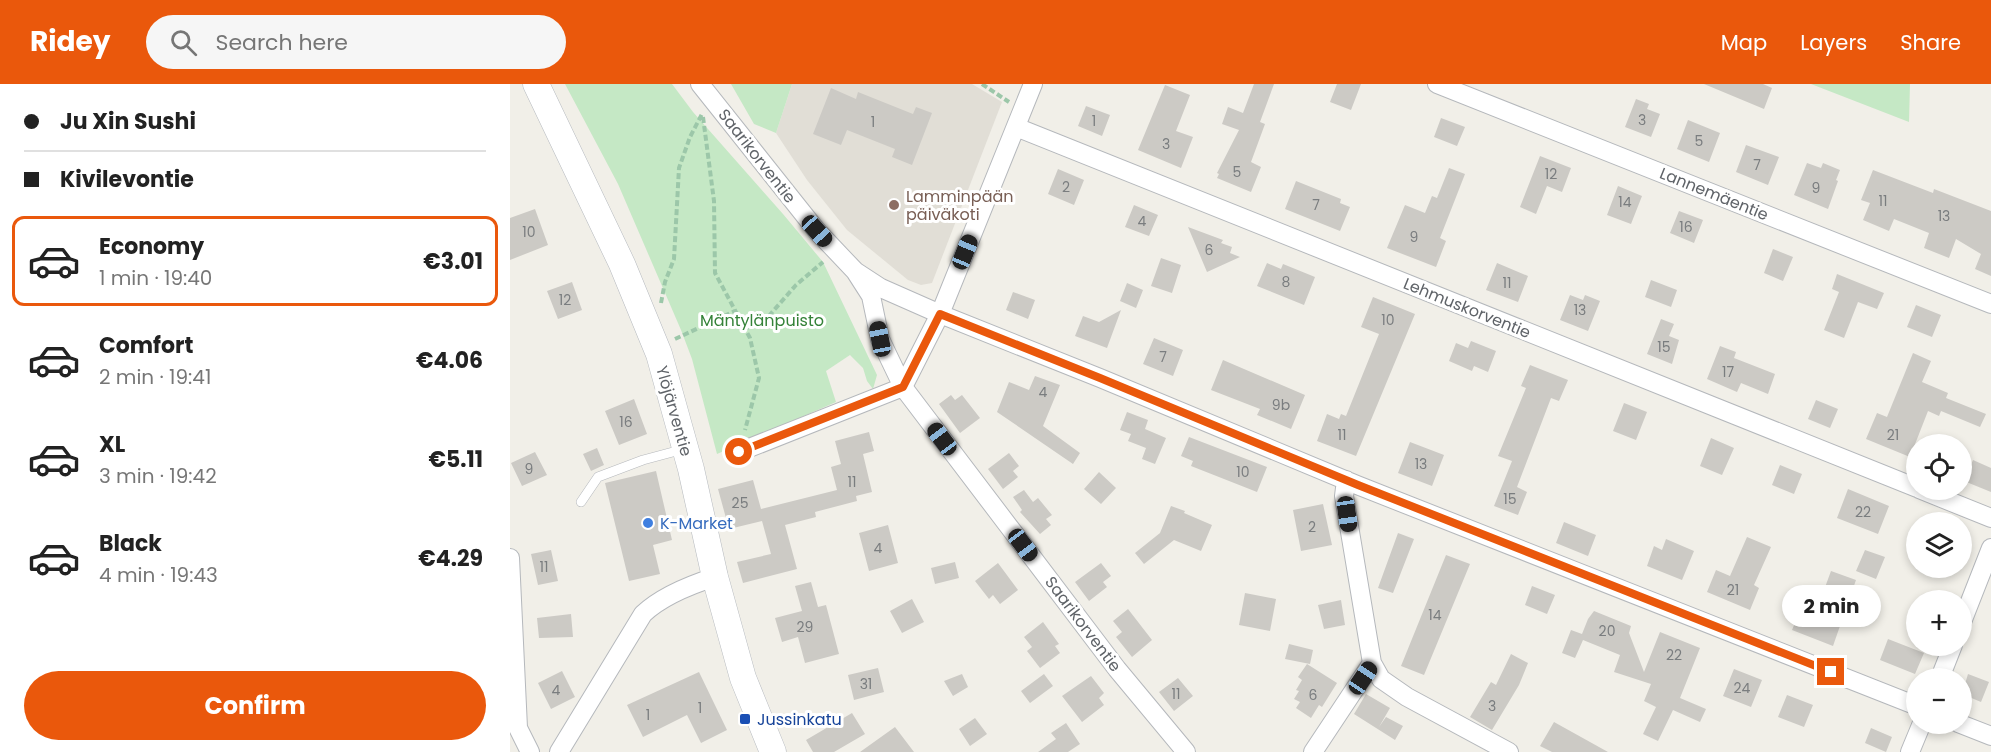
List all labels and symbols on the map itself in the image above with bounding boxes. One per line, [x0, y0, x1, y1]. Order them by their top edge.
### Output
street label: Saarikorventie [713, 104, 801, 208]
house number: 3 [1638, 110, 1646, 130]
house number: 1 [1092, 111, 1096, 131]
house number: 1 [871, 112, 875, 132]
house number: 5 [1695, 131, 1703, 151]
house number: 3 [1162, 134, 1170, 154]
house number: 7 [1753, 155, 1761, 175]
house number: 5 [1233, 162, 1241, 182]
street label: Lannemäentie [1656, 162, 1772, 226]
house number: 12 [1545, 164, 1557, 184]
house number: 2 [1062, 177, 1070, 197]
house number: 9 [1812, 178, 1820, 198]
place label: Lamminpään päiväkoti [906, 185, 1014, 226]
house number: 11 [1879, 191, 1887, 211]
house number: 14 [1618, 192, 1632, 212]
house number: 7 [1312, 195, 1320, 215]
marker: Lamminpään päiväkoti [887, 198, 901, 212]
house number: 13 [1938, 206, 1950, 226]
house number: 4 [1138, 211, 1147, 231]
car [798, 212, 836, 250]
house number: 16 [1679, 217, 1693, 237]
house number: 10 [522, 222, 536, 242]
house number: 9 [1410, 227, 1418, 247]
car [950, 232, 980, 272]
house number: 6 [1205, 240, 1214, 260]
house number: 8 [1282, 272, 1291, 292]
street label: Lehmuskorventie [1400, 272, 1534, 344]
house number: 11 [1503, 273, 1511, 293]
house number: 12 [559, 290, 571, 310]
house number: 13 [1574, 300, 1586, 320]
park label: Mäntylänpuisto [700, 309, 824, 332]
house number: 10 [1381, 310, 1395, 330]
car [868, 320, 892, 358]
house number: 15 [1657, 337, 1671, 357]
house number: 7 [1159, 347, 1167, 367]
house number: 17 [1722, 362, 1734, 382]
street label: Ylöjärventie [650, 363, 698, 459]
house number: 4 [1039, 382, 1048, 402]
house number: 9b [1272, 395, 1290, 415]
house number: 16 [619, 412, 633, 432]
car [924, 419, 960, 459]
house number: 11 [1338, 425, 1346, 445]
house number: 21 [1887, 425, 1899, 445]
route start [725, 438, 752, 465]
house number: 13 [1415, 454, 1427, 474]
house number: 9 [525, 459, 533, 479]
house number: 10 [1236, 462, 1250, 482]
house number: 11 [848, 472, 856, 492]
house number: 15 [1503, 489, 1517, 509]
house number: 25 [732, 493, 748, 513]
car [1336, 495, 1358, 533]
house number: 22 [1855, 502, 1871, 522]
place label: K-Market [660, 512, 733, 535]
marker: K-Market [641, 516, 655, 530]
house number: 2 [1308, 517, 1316, 537]
car [1005, 525, 1041, 565]
house number: 4 [874, 538, 883, 558]
house number: 11 [540, 557, 548, 577]
street label: Saarikorventie [1039, 571, 1127, 677]
house number: 21 [1727, 580, 1739, 600]
callout: 2 min [1782, 585, 1880, 627]
house number: 14 [1428, 605, 1442, 625]
house number: 29 [797, 617, 813, 637]
house number: 20 [1599, 621, 1615, 641]
house number: 22 [1666, 645, 1682, 665]
car [1345, 658, 1381, 698]
route end [1817, 658, 1844, 685]
house number: 31 [860, 674, 872, 694]
house number: 24 [1734, 678, 1751, 698]
house number: 4 [552, 680, 561, 700]
house number: 11 [1172, 684, 1180, 704]
house number: 6 [1309, 685, 1318, 705]
house number: 3 [1488, 696, 1496, 716]
house number: 1 [698, 698, 702, 718]
house number: 1 [646, 705, 650, 725]
place label: Jussinkatu [757, 708, 842, 731]
marker: Jussinkatu [738, 712, 752, 726]

